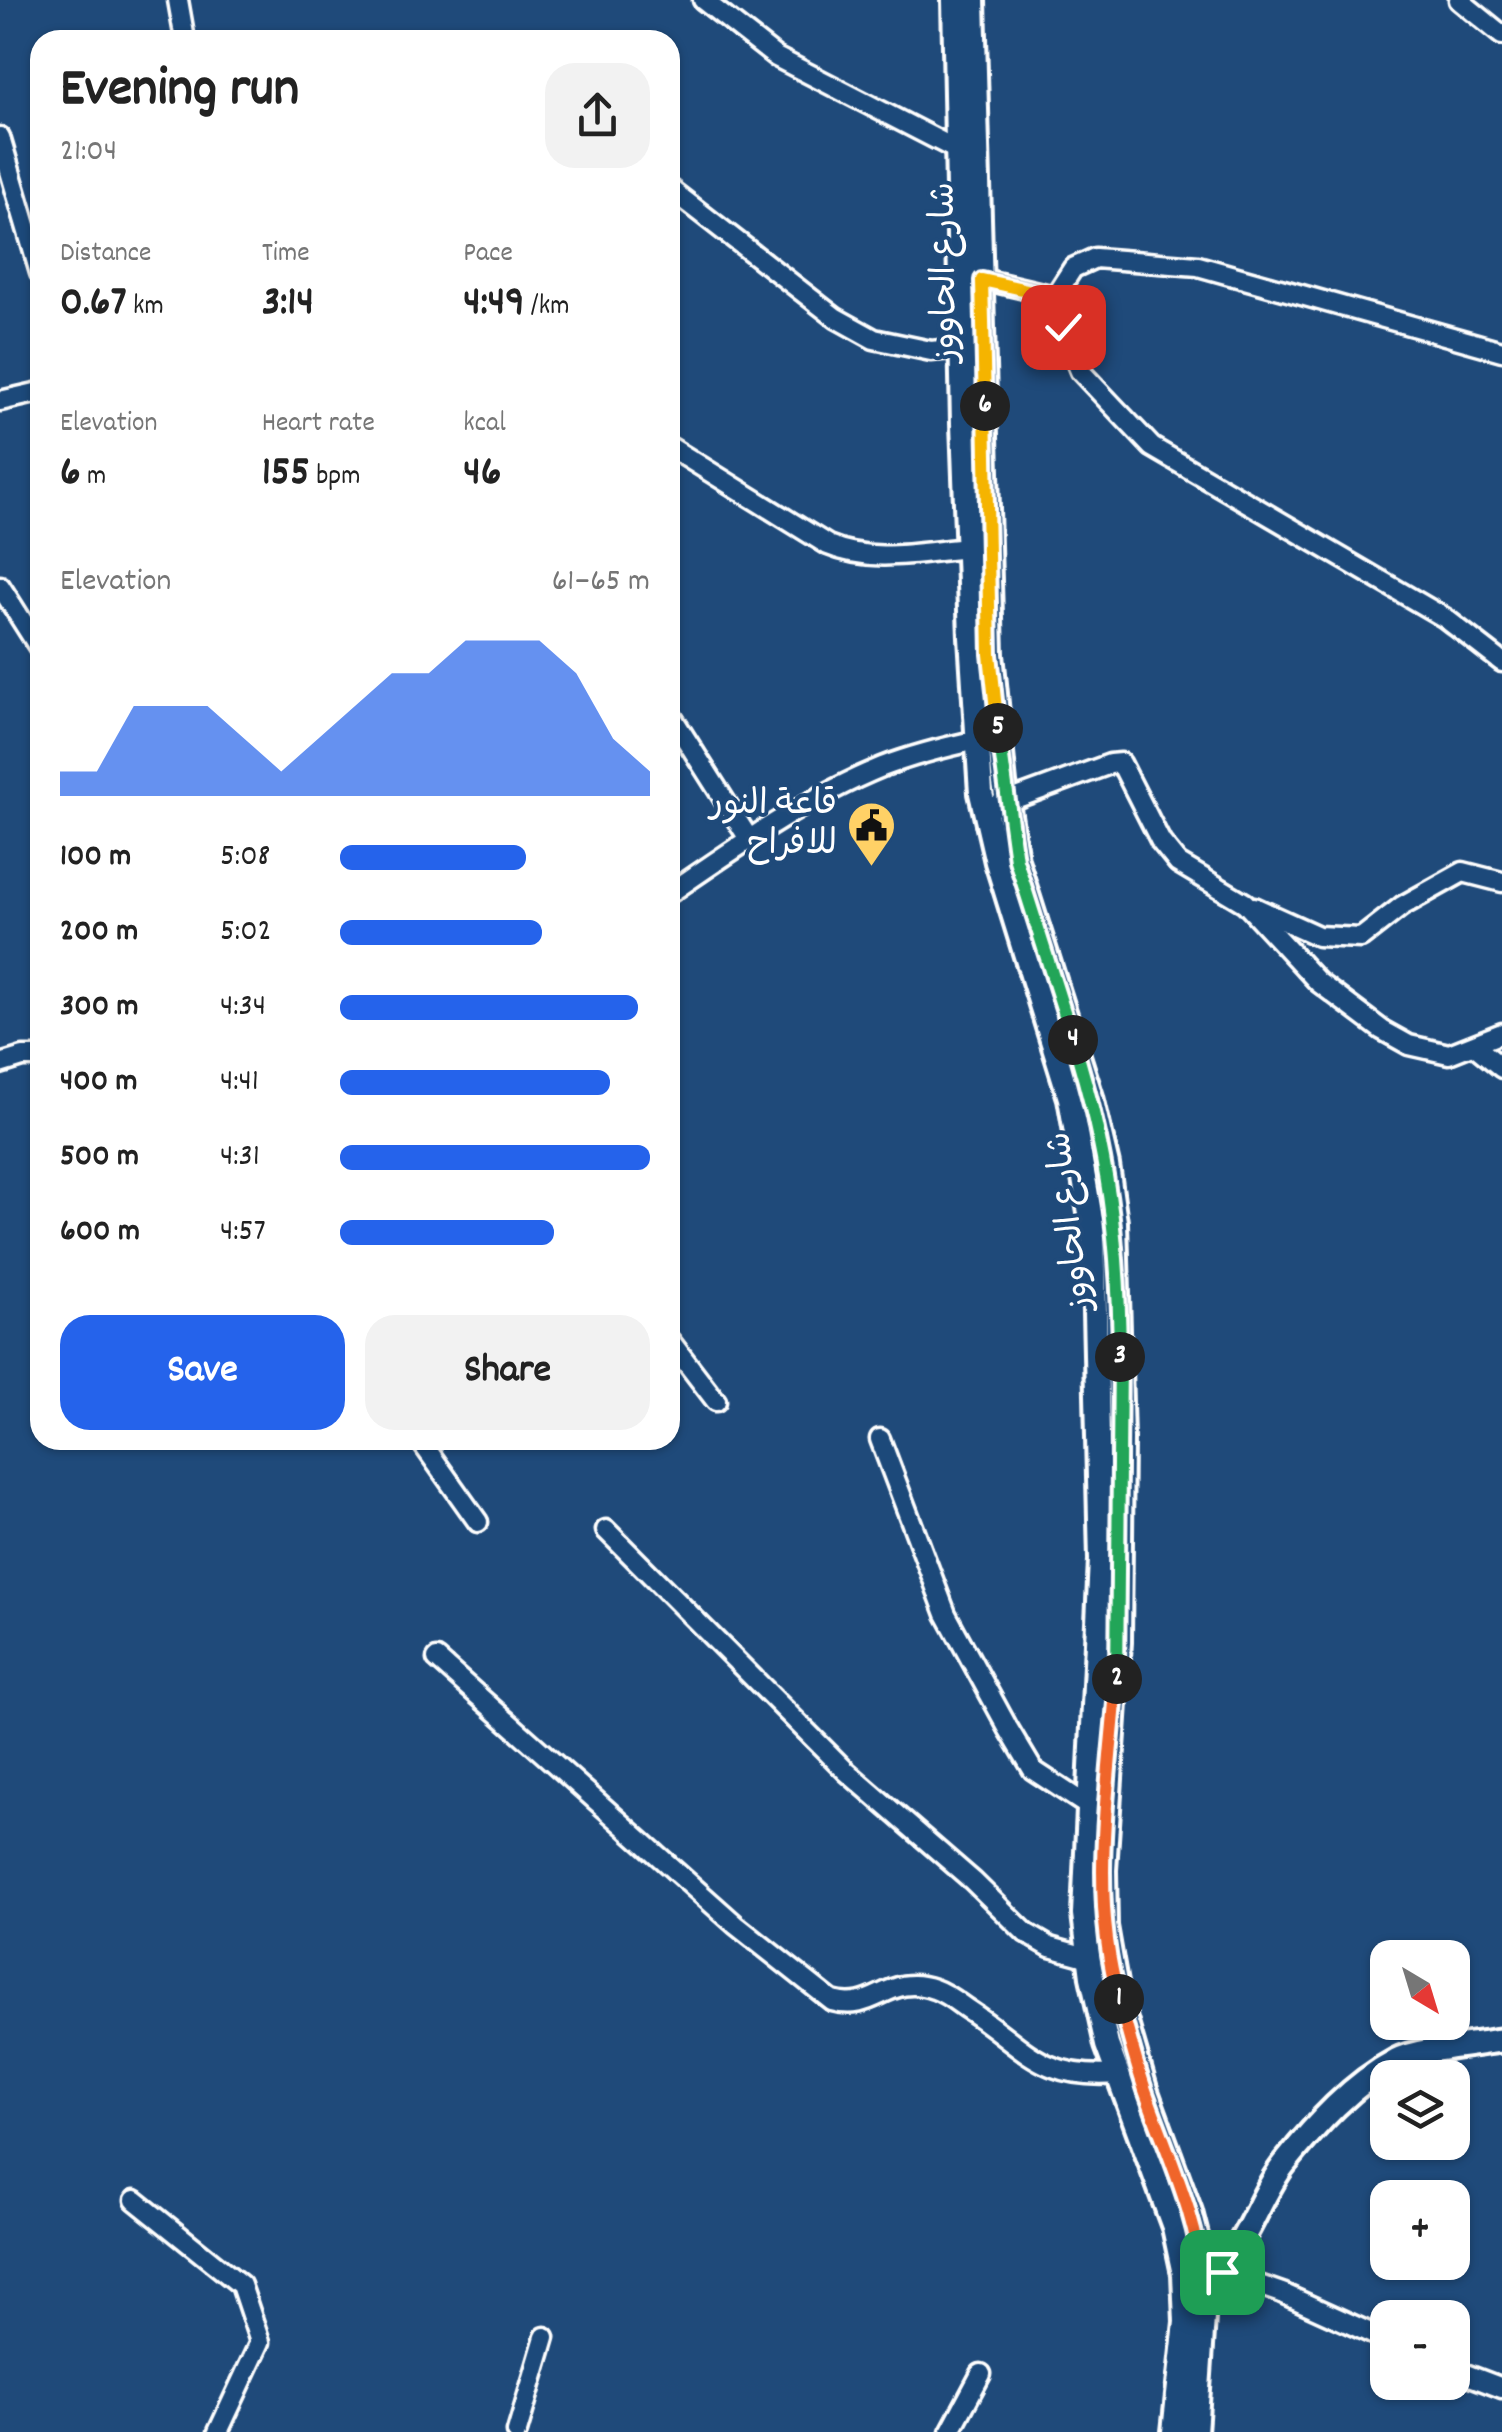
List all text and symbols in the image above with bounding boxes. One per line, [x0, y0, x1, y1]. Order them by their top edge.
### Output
text: Evening run [60, 53, 299, 132]
button: share [545, 63, 650, 168]
text: 21:04 [60, 130, 117, 176]
street label: شارع الحاووز [920, 182, 974, 365]
text: Distance [60, 235, 151, 275]
text: Time [262, 235, 310, 275]
text: Pace [463, 235, 513, 275]
text: 0.67 [60, 275, 127, 335]
text: 3:14 [262, 275, 314, 335]
text: 4:49 [463, 275, 524, 335]
pin [1021, 285, 1106, 370]
text: km [127, 288, 164, 328]
text: /km [524, 288, 570, 328]
icon: check [1036, 300, 1091, 355]
pin: 6 [960, 381, 1010, 431]
text: 6 [978, 386, 992, 426]
text: Elevation [60, 405, 157, 445]
text: Heart rate [262, 405, 375, 445]
text: kcal [463, 405, 506, 445]
text: 6 [60, 445, 81, 505]
text: 155 [262, 445, 310, 505]
text: 46 [463, 445, 501, 505]
text: m [81, 458, 106, 498]
text: bpm [310, 458, 360, 498]
text: Elevation [60, 560, 171, 606]
text: 61–65 m [552, 560, 650, 606]
pin: 5 [973, 703, 1023, 753]
text: 5 [992, 708, 1004, 748]
place label: قاعة النور للافراح [707, 781, 837, 871]
public building icon: قاعة النور للافراح [846, 800, 898, 868]
text: 100 m [60, 835, 131, 881]
text: 5:08 [220, 835, 270, 881]
text: 200 m [60, 910, 138, 956]
text: 5:02 [220, 910, 272, 956]
text: 300 m [60, 985, 138, 1031]
text: 4:34 [220, 985, 266, 1031]
pin: 4 [1048, 1015, 1098, 1065]
text: 4 [1067, 1020, 1079, 1060]
text: 400 m [60, 1060, 137, 1106]
text: 4:41 [220, 1060, 259, 1106]
street label: شارع الحاووز [1036, 1129, 1108, 1316]
text: 500 m [60, 1135, 139, 1181]
text: 4:31 [220, 1135, 260, 1181]
text: 600 m [60, 1210, 140, 1256]
text: 4:57 [220, 1210, 266, 1256]
button: Save [60, 1315, 345, 1430]
button: Share [365, 1315, 650, 1430]
pin: 3 [1095, 1332, 1145, 1382]
text: 3 [1114, 1337, 1126, 1377]
pin: 2 [1092, 1654, 1142, 1704]
text: 2 [1111, 1659, 1123, 1699]
north arrow [1370, 1940, 1470, 2040]
map controls [1370, 1940, 1470, 2400]
pin: 1 [1094, 1974, 1144, 2024]
text: 1 [1116, 1979, 1122, 2019]
button: layers [1370, 2060, 1470, 2160]
button: + [1370, 2180, 1470, 2280]
pin [1180, 2230, 1265, 2315]
icon: arrive [1195, 2245, 1250, 2300]
button: − [1370, 2300, 1470, 2400]

